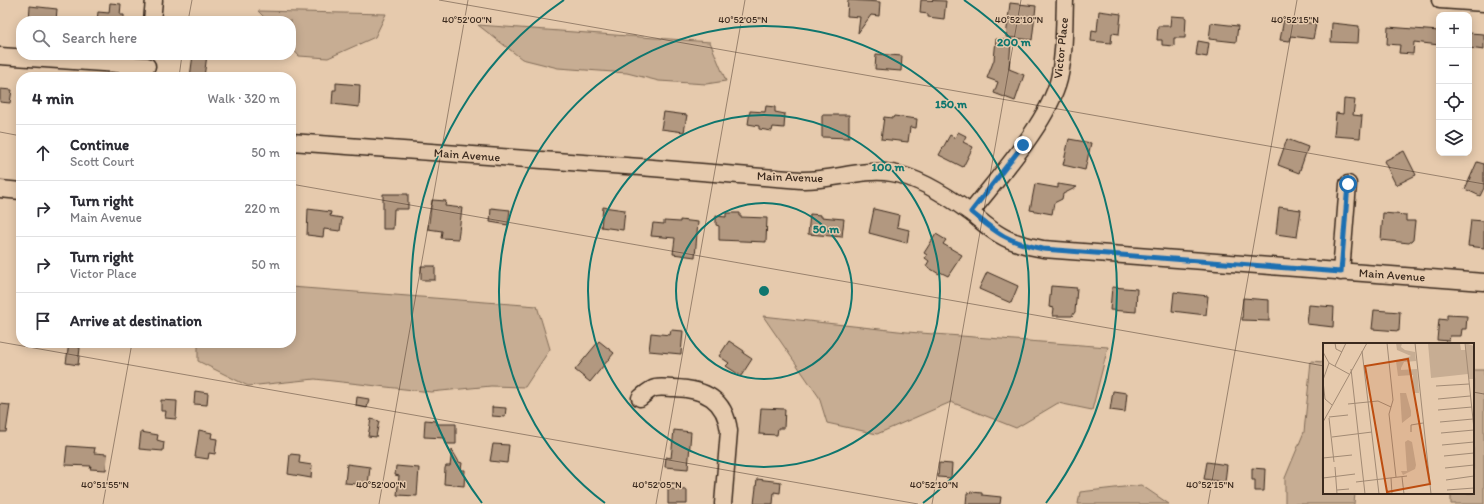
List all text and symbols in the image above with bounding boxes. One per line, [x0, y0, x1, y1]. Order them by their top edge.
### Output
map controls [1436, 12, 1472, 156]
button: + [1436, 12, 1472, 48]
text: 40°52'00"N [442, 13, 492, 26]
text: 40°52'05"N [718, 13, 768, 26]
text: 40°52'10"N [995, 13, 1044, 26]
text: 40°52'15"N [1271, 13, 1319, 26]
search box [16, 16, 296, 60]
street label: Victor Place [1051, 16, 1071, 79]
icon: search [30, 27, 52, 49]
text: Search here [62, 29, 137, 47]
text: 200 m [997, 35, 1032, 49]
button: − [1436, 48, 1472, 84]
button: locate [1436, 84, 1472, 120]
text: 4 min [32, 88, 74, 108]
text: Walk · 320 m [208, 91, 280, 106]
text: 150 m [935, 97, 968, 111]
button: layers [1436, 120, 1472, 156]
text: Continue [70, 136, 129, 154]
route end [1014, 136, 1032, 154]
icon: ahead [32, 142, 54, 164]
text: 50 m [251, 145, 280, 160]
street label: Main Avenue [433, 146, 501, 164]
text: Scott Court [70, 154, 134, 169]
text: 100 m [871, 160, 905, 174]
street label: Main Avenue [757, 169, 824, 185]
route start [1339, 175, 1357, 193]
text: Turn right [70, 192, 134, 210]
icon: right [32, 198, 54, 220]
text: 220 m [244, 201, 280, 216]
text: Main Avenue [70, 210, 142, 225]
text: 50 m [813, 222, 840, 236]
text: Turn right [70, 248, 134, 266]
icon: right [32, 254, 54, 276]
text: 50 m [251, 257, 280, 272]
text: Victor Place [70, 266, 137, 281]
street label: Main Avenue [1358, 266, 1426, 284]
centre of rings [757, 284, 771, 298]
icon: arrive [32, 310, 54, 332]
text: Arrive at destination [70, 312, 202, 330]
inset map [1323, 343, 1474, 494]
text: 40°51'55"N [81, 478, 129, 491]
text: 40°52'00"N [356, 478, 406, 491]
text: 40°52'05"N [632, 478, 682, 491]
text: 40°52'10"N [910, 478, 959, 491]
text: 40°52'15"N [1186, 478, 1234, 491]

